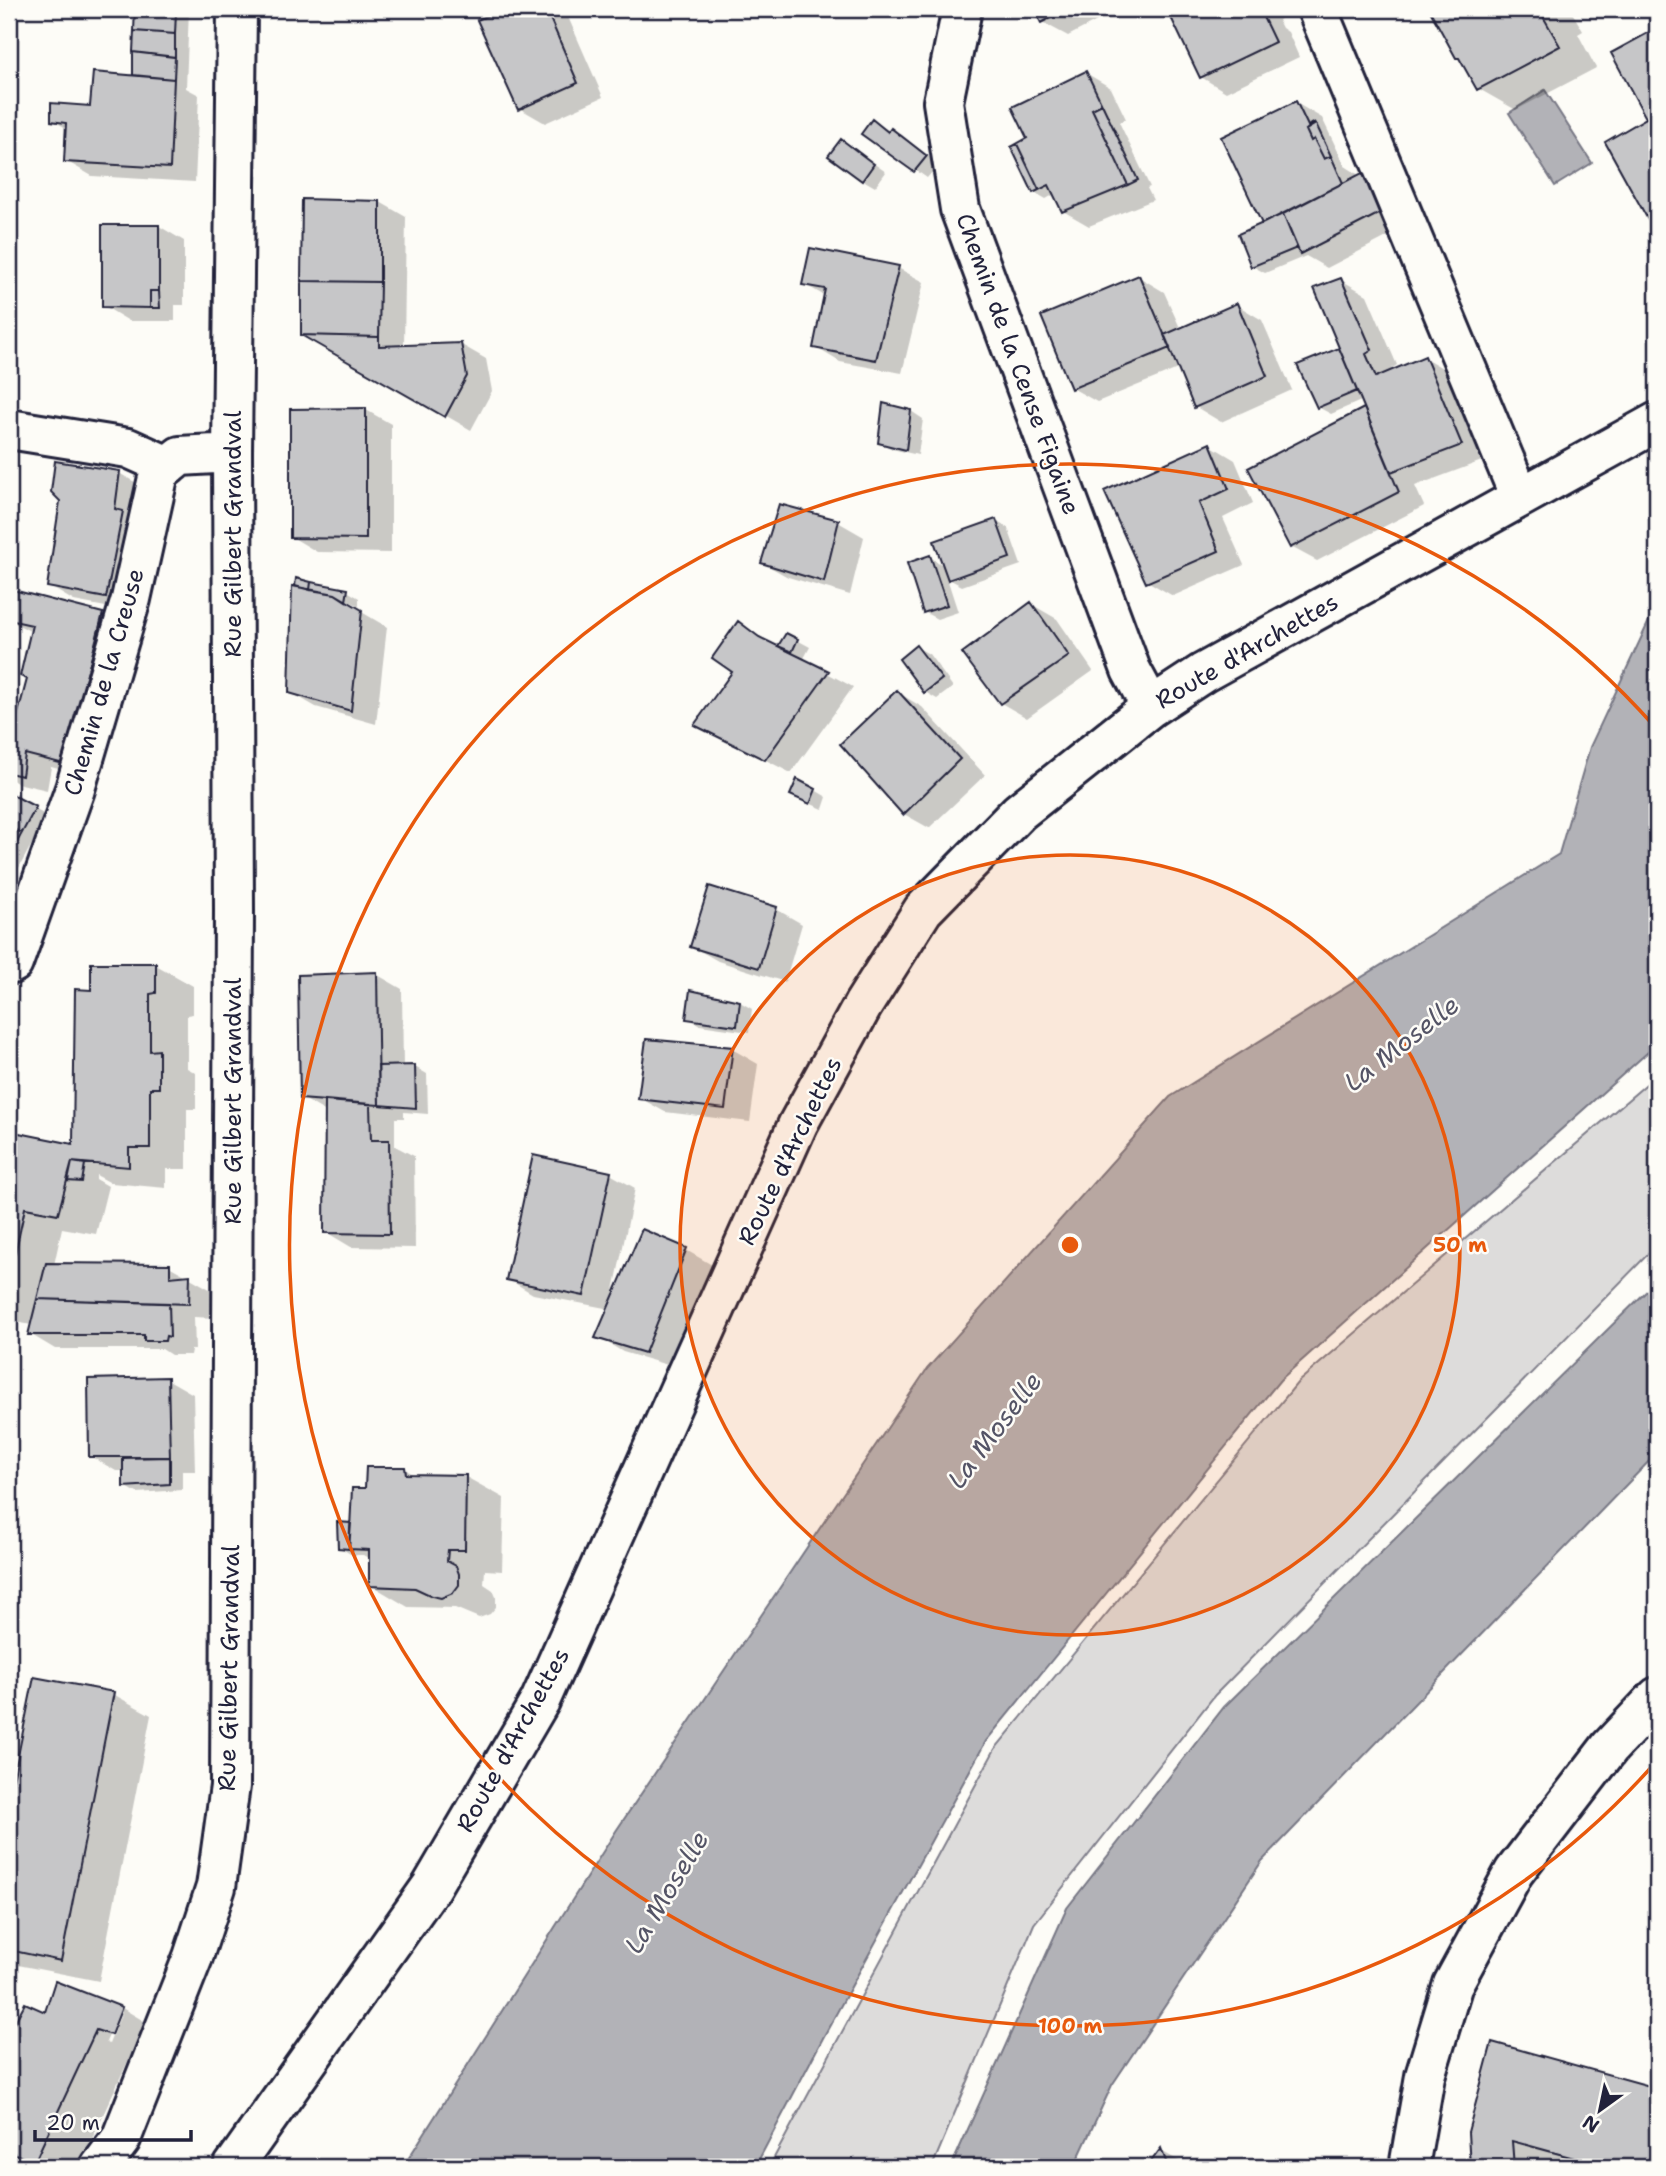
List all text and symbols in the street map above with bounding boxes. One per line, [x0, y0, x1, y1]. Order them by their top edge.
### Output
street label: Chemin de la Cense Figaine [949, 209, 1087, 519]
street label: Rue Gilbert Grandval [217, 410, 249, 658]
street label: Chemin de la Creuse [56, 565, 152, 799]
street label: Route d'Archettes [1150, 586, 1344, 716]
street label: Rue Gilbert Grandval [217, 977, 249, 1225]
water label: La Moselle [1336, 987, 1466, 1099]
street label: Route d'Archettes [731, 1051, 849, 1251]
text: 50 m [1433, 1231, 1487, 1259]
centre of rings [1058, 1233, 1082, 1257]
water label: La Moselle [939, 1365, 1049, 1495]
street label: Rue Gilbert Grandval [211, 1543, 247, 1792]
street label: Route d'Archettes [449, 1642, 577, 1838]
water label: La Moselle [616, 1824, 716, 1960]
text: 100 m [1038, 2012, 1102, 2040]
north arrow [1564, 2074, 1634, 2144]
scale bar [35, 2099, 191, 2143]
text: 20 m [46, 2109, 100, 2137]
text: N [1578, 2109, 1604, 2138]

